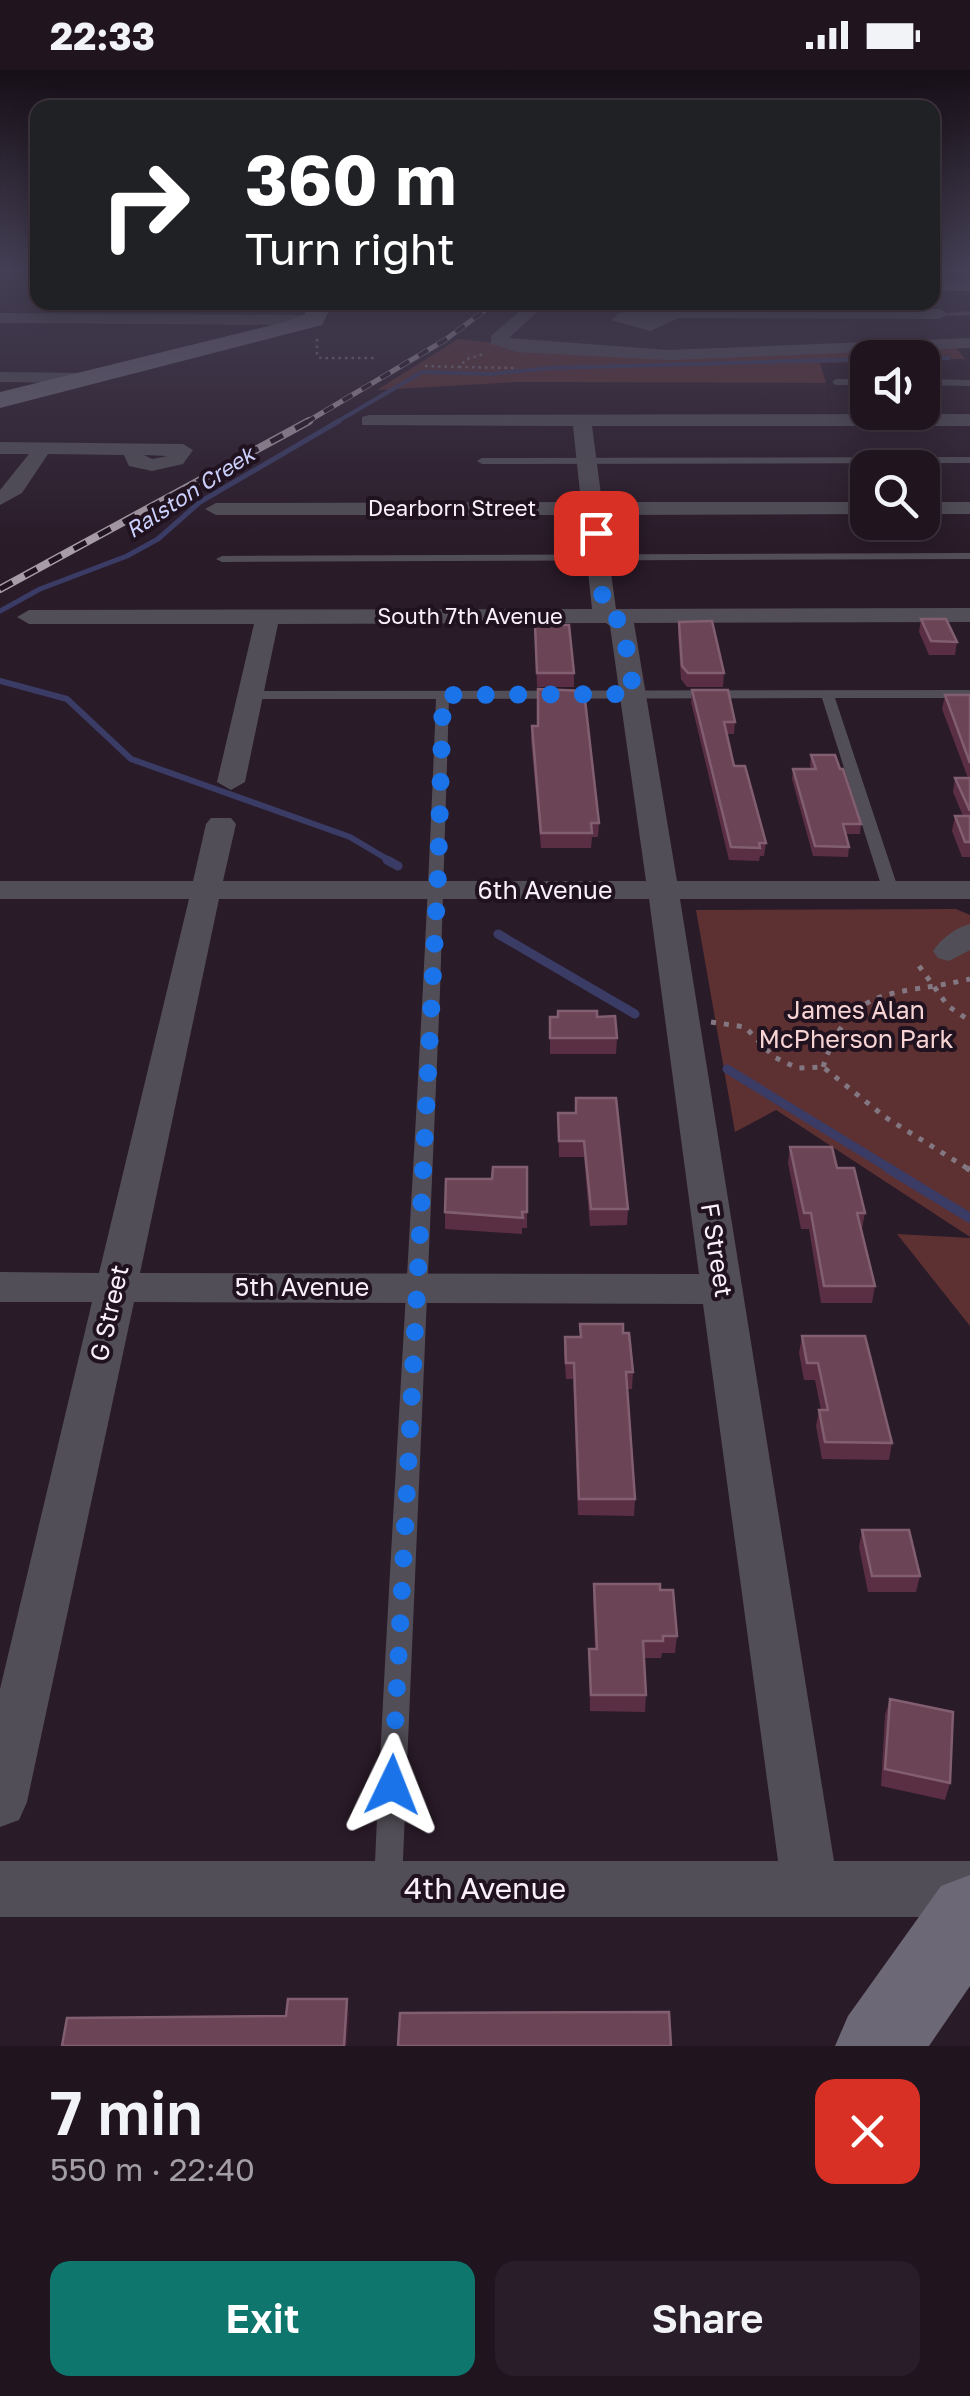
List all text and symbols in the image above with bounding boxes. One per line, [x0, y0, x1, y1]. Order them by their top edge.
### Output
text: 22:33 [50, 13, 155, 58]
text: 360 m [245, 136, 456, 220]
icon: right [80, 140, 210, 270]
text: Turn right [245, 221, 455, 275]
map controls [850, 340, 940, 540]
button: sound [850, 340, 940, 430]
water label: Ralston Creek [120, 439, 261, 543]
button: search [850, 450, 940, 540]
pin [554, 491, 639, 576]
street label: Dearborn Street [368, 494, 536, 521]
icon: arrive [569, 506, 624, 561]
street label: South 7th Avenue [377, 602, 563, 629]
street label: 6th Avenue [477, 874, 613, 905]
park label: James Alan McPherson Park [758, 994, 954, 1054]
street label: F Street [695, 1201, 740, 1299]
street label: G Street [82, 1262, 135, 1364]
street label: 5th Avenue [235, 1271, 369, 1302]
position arrow [340, 1733, 444, 1837]
street label: 4th Avenue [404, 1870, 566, 1906]
text: 7 min [50, 2076, 202, 2148]
button: close [815, 2079, 920, 2184]
text: 550 m · 22:40 [50, 2150, 255, 2188]
button: Exit [50, 2261, 475, 2376]
button: Share [495, 2261, 920, 2376]

